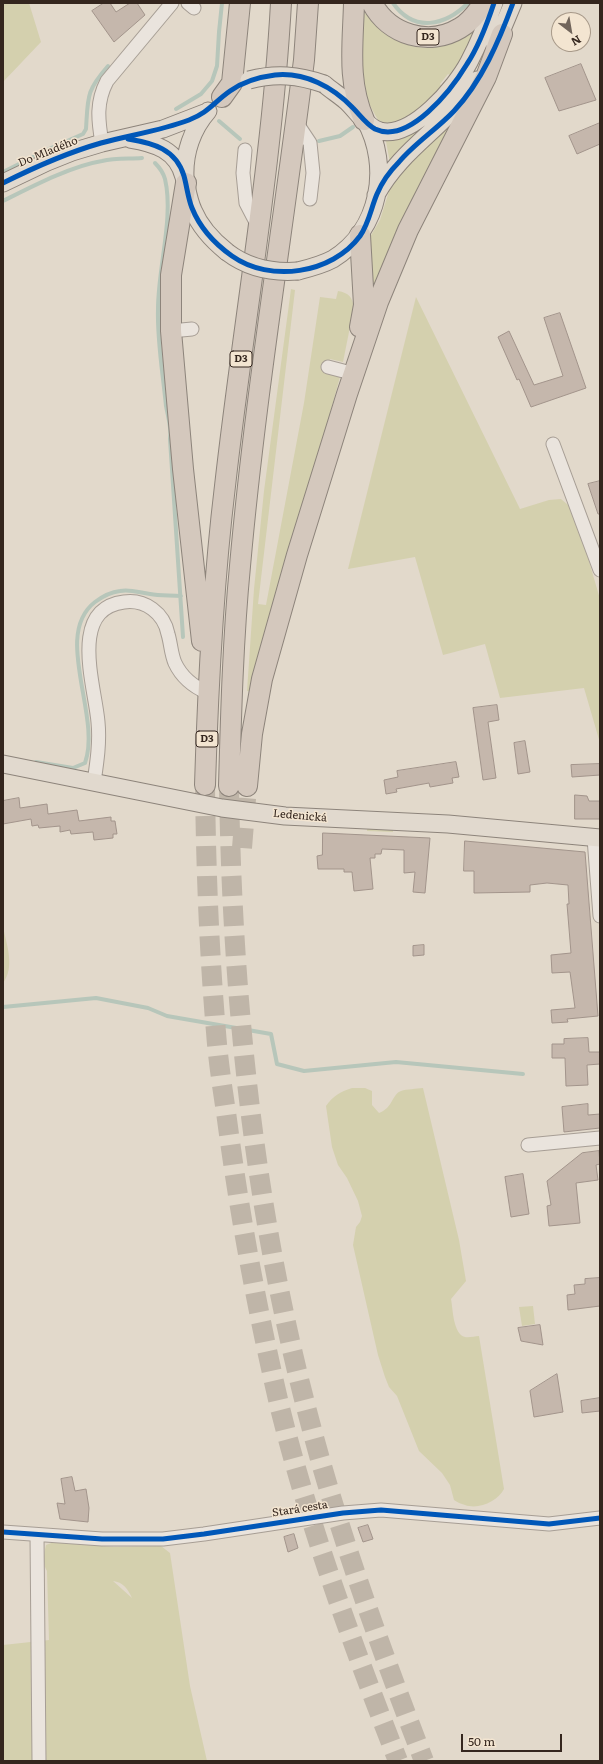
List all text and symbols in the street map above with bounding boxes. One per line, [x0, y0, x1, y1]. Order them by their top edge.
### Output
north arrow [551, 12, 591, 52]
road number: D3 [417, 29, 439, 45]
text: N [569, 32, 585, 51]
street label: Do Mladého [16, 134, 80, 170]
road number: D3 [230, 351, 252, 367]
road number: D3 [196, 731, 218, 747]
street label: Ledenická [273, 807, 327, 825]
street label: Stará cesta [271, 1498, 329, 1520]
scale bar [463, 1726, 564, 1752]
text: 50 m [468, 1732, 495, 1750]

